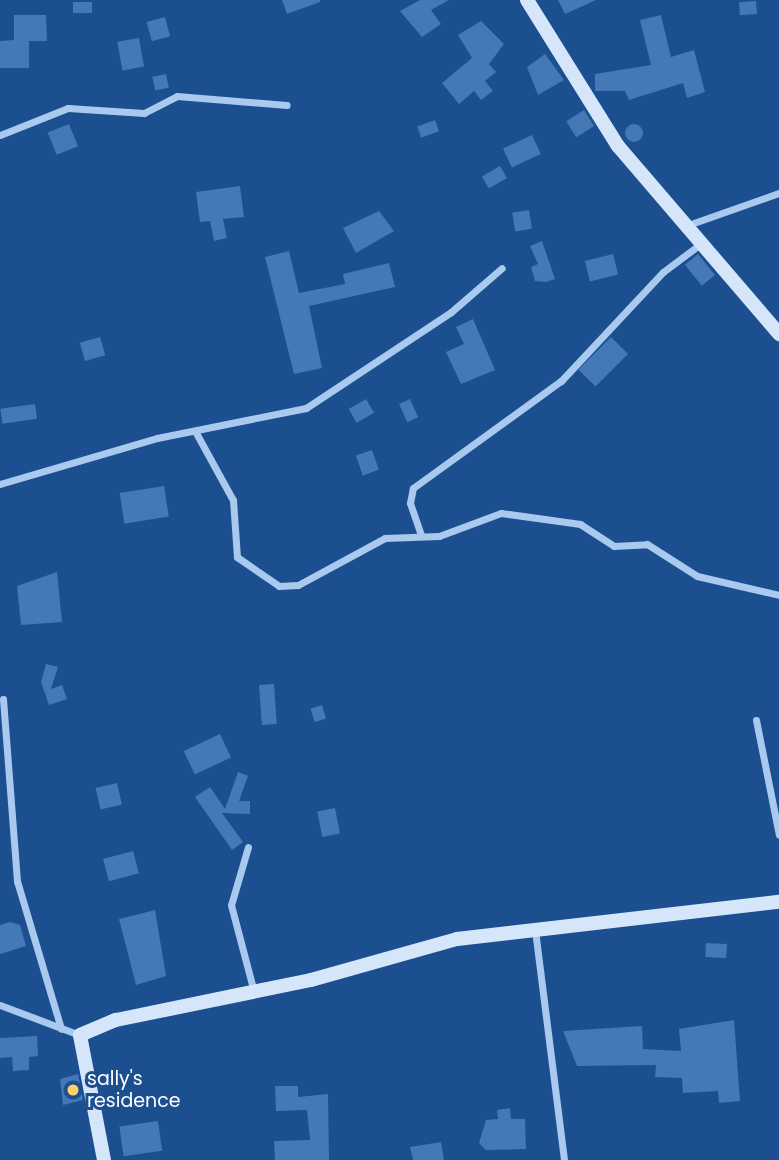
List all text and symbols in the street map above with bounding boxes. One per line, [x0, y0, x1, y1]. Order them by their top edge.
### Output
place label: sally's residence [87, 1068, 181, 1112]
marker: sally's residence [65, 1082, 81, 1098]

